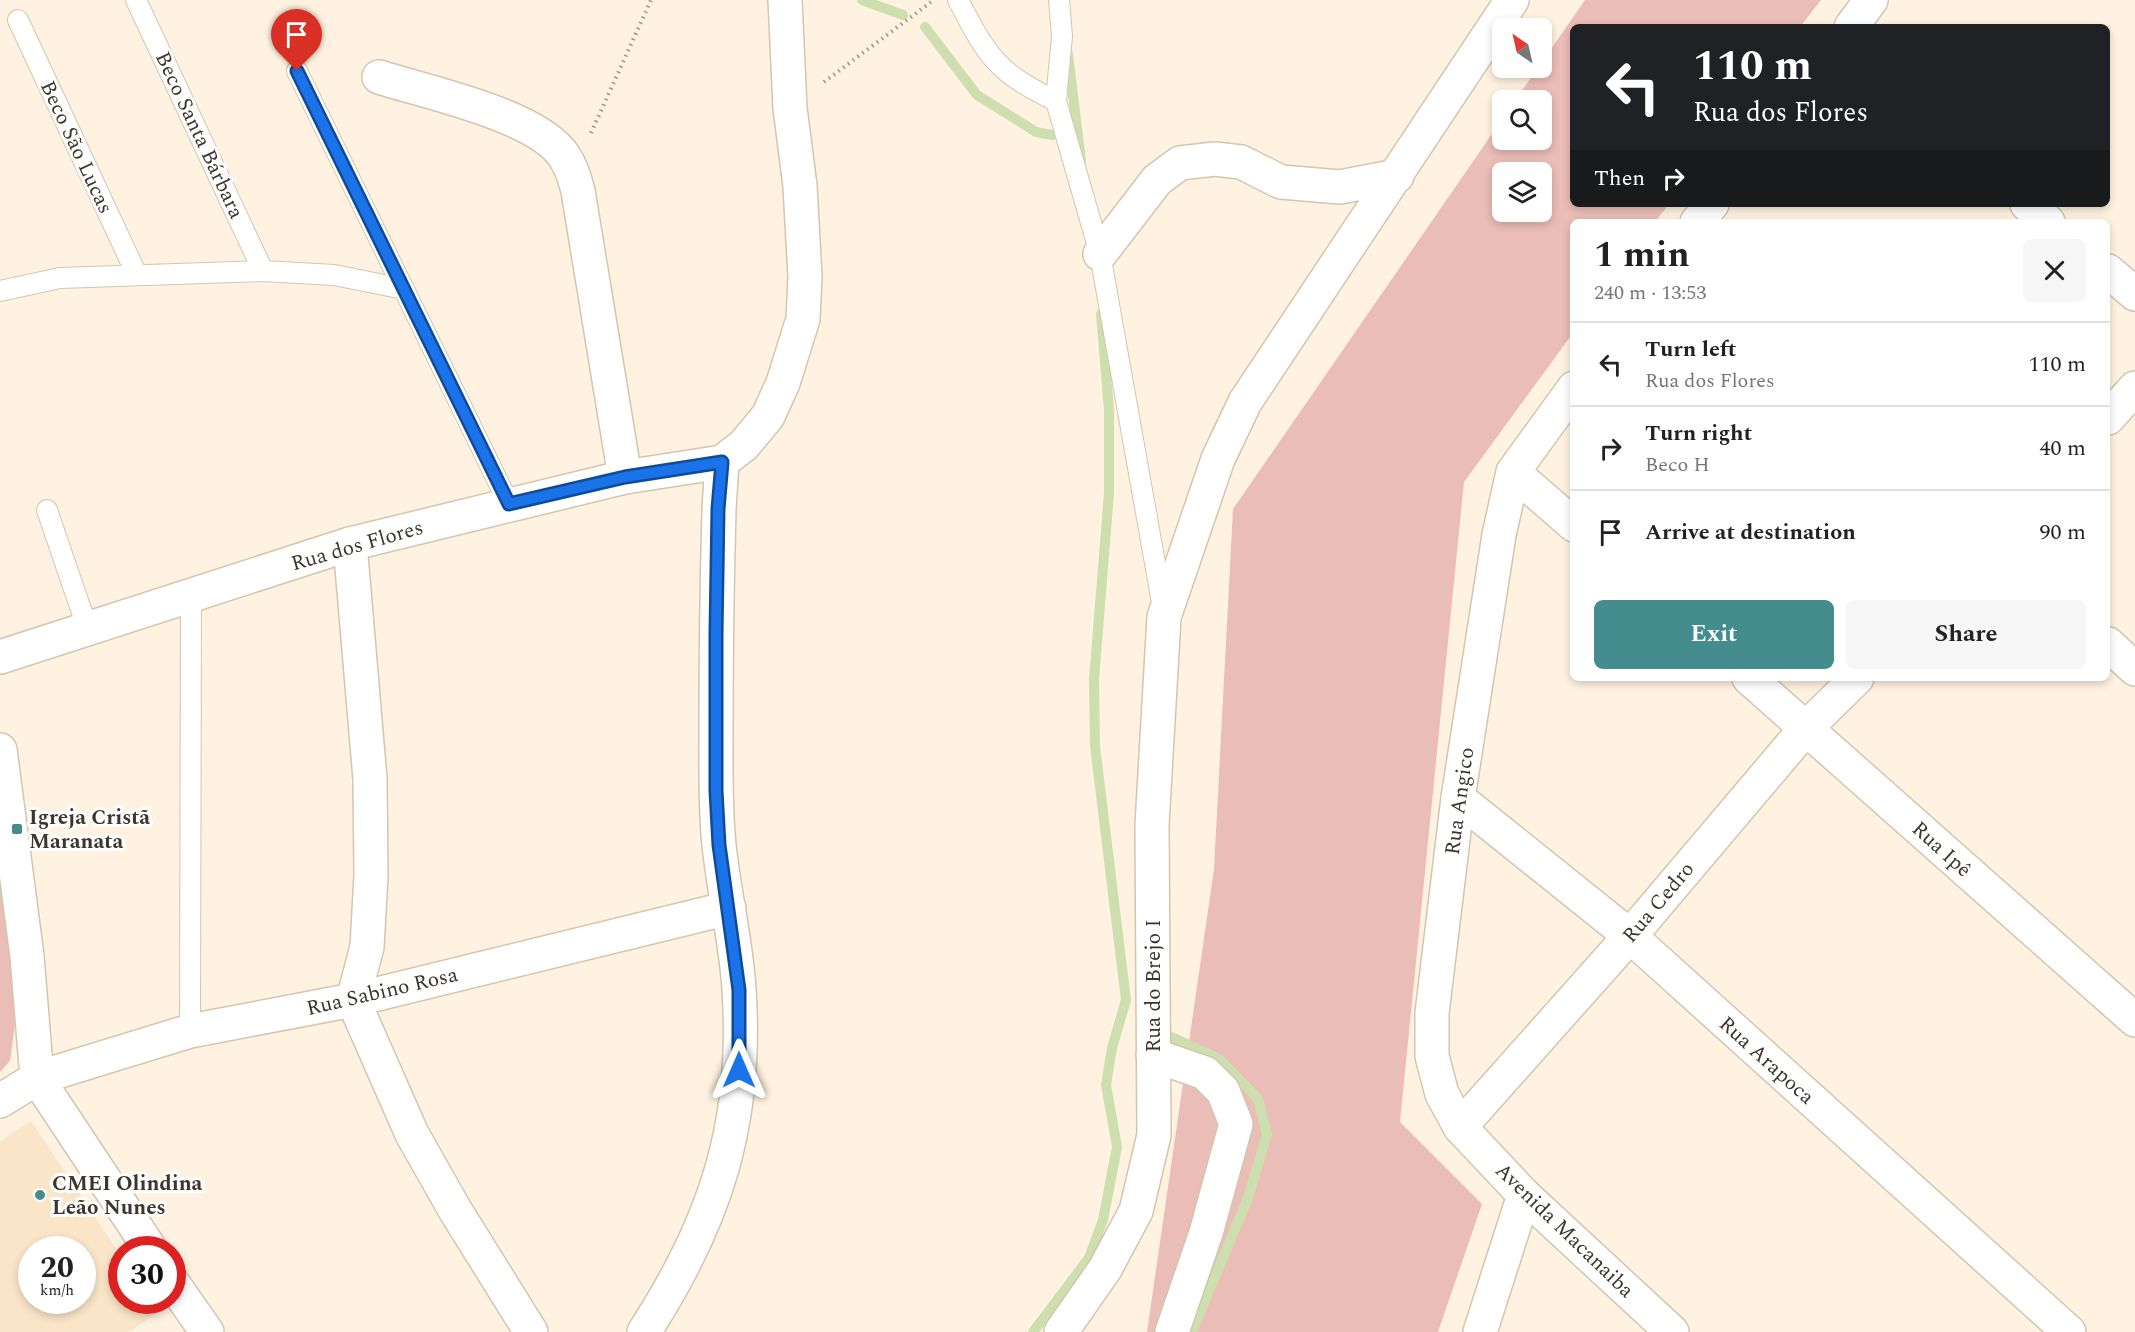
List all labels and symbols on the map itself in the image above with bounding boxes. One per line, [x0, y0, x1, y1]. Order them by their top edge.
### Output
pin [271, 9, 322, 71]
north arrow [1492, 18, 1552, 78]
street label: Beco Santa Bárbara [146, 47, 252, 225]
street label: Beco São Lucas [31, 76, 121, 219]
street label: Rua dos Flores [287, 512, 427, 580]
street label: Rua Angico [1437, 745, 1483, 857]
place label: Igreja Cristã Maranata [29, 802, 150, 858]
street label: Rua Ipê [1904, 814, 1979, 886]
marker: Igreja Cristã Maranata [10, 822, 24, 836]
street label: Rua Cedro [1615, 855, 1703, 950]
street label: Rua do Brejo I [1138, 919, 1170, 1053]
street label: Rua Sabino Rosa [303, 959, 462, 1025]
street label: Rua Arapoca [1711, 1009, 1822, 1113]
position arrow [707, 1038, 771, 1102]
street label: Avenida Macanaiba [1487, 1156, 1642, 1306]
place label: CMEI Olindina Leão Nunes [52, 1168, 203, 1224]
marker: CMEI Olindina Leão Nunes [33, 1188, 47, 1202]
speed limit sign: 30 [108, 1236, 186, 1314]

